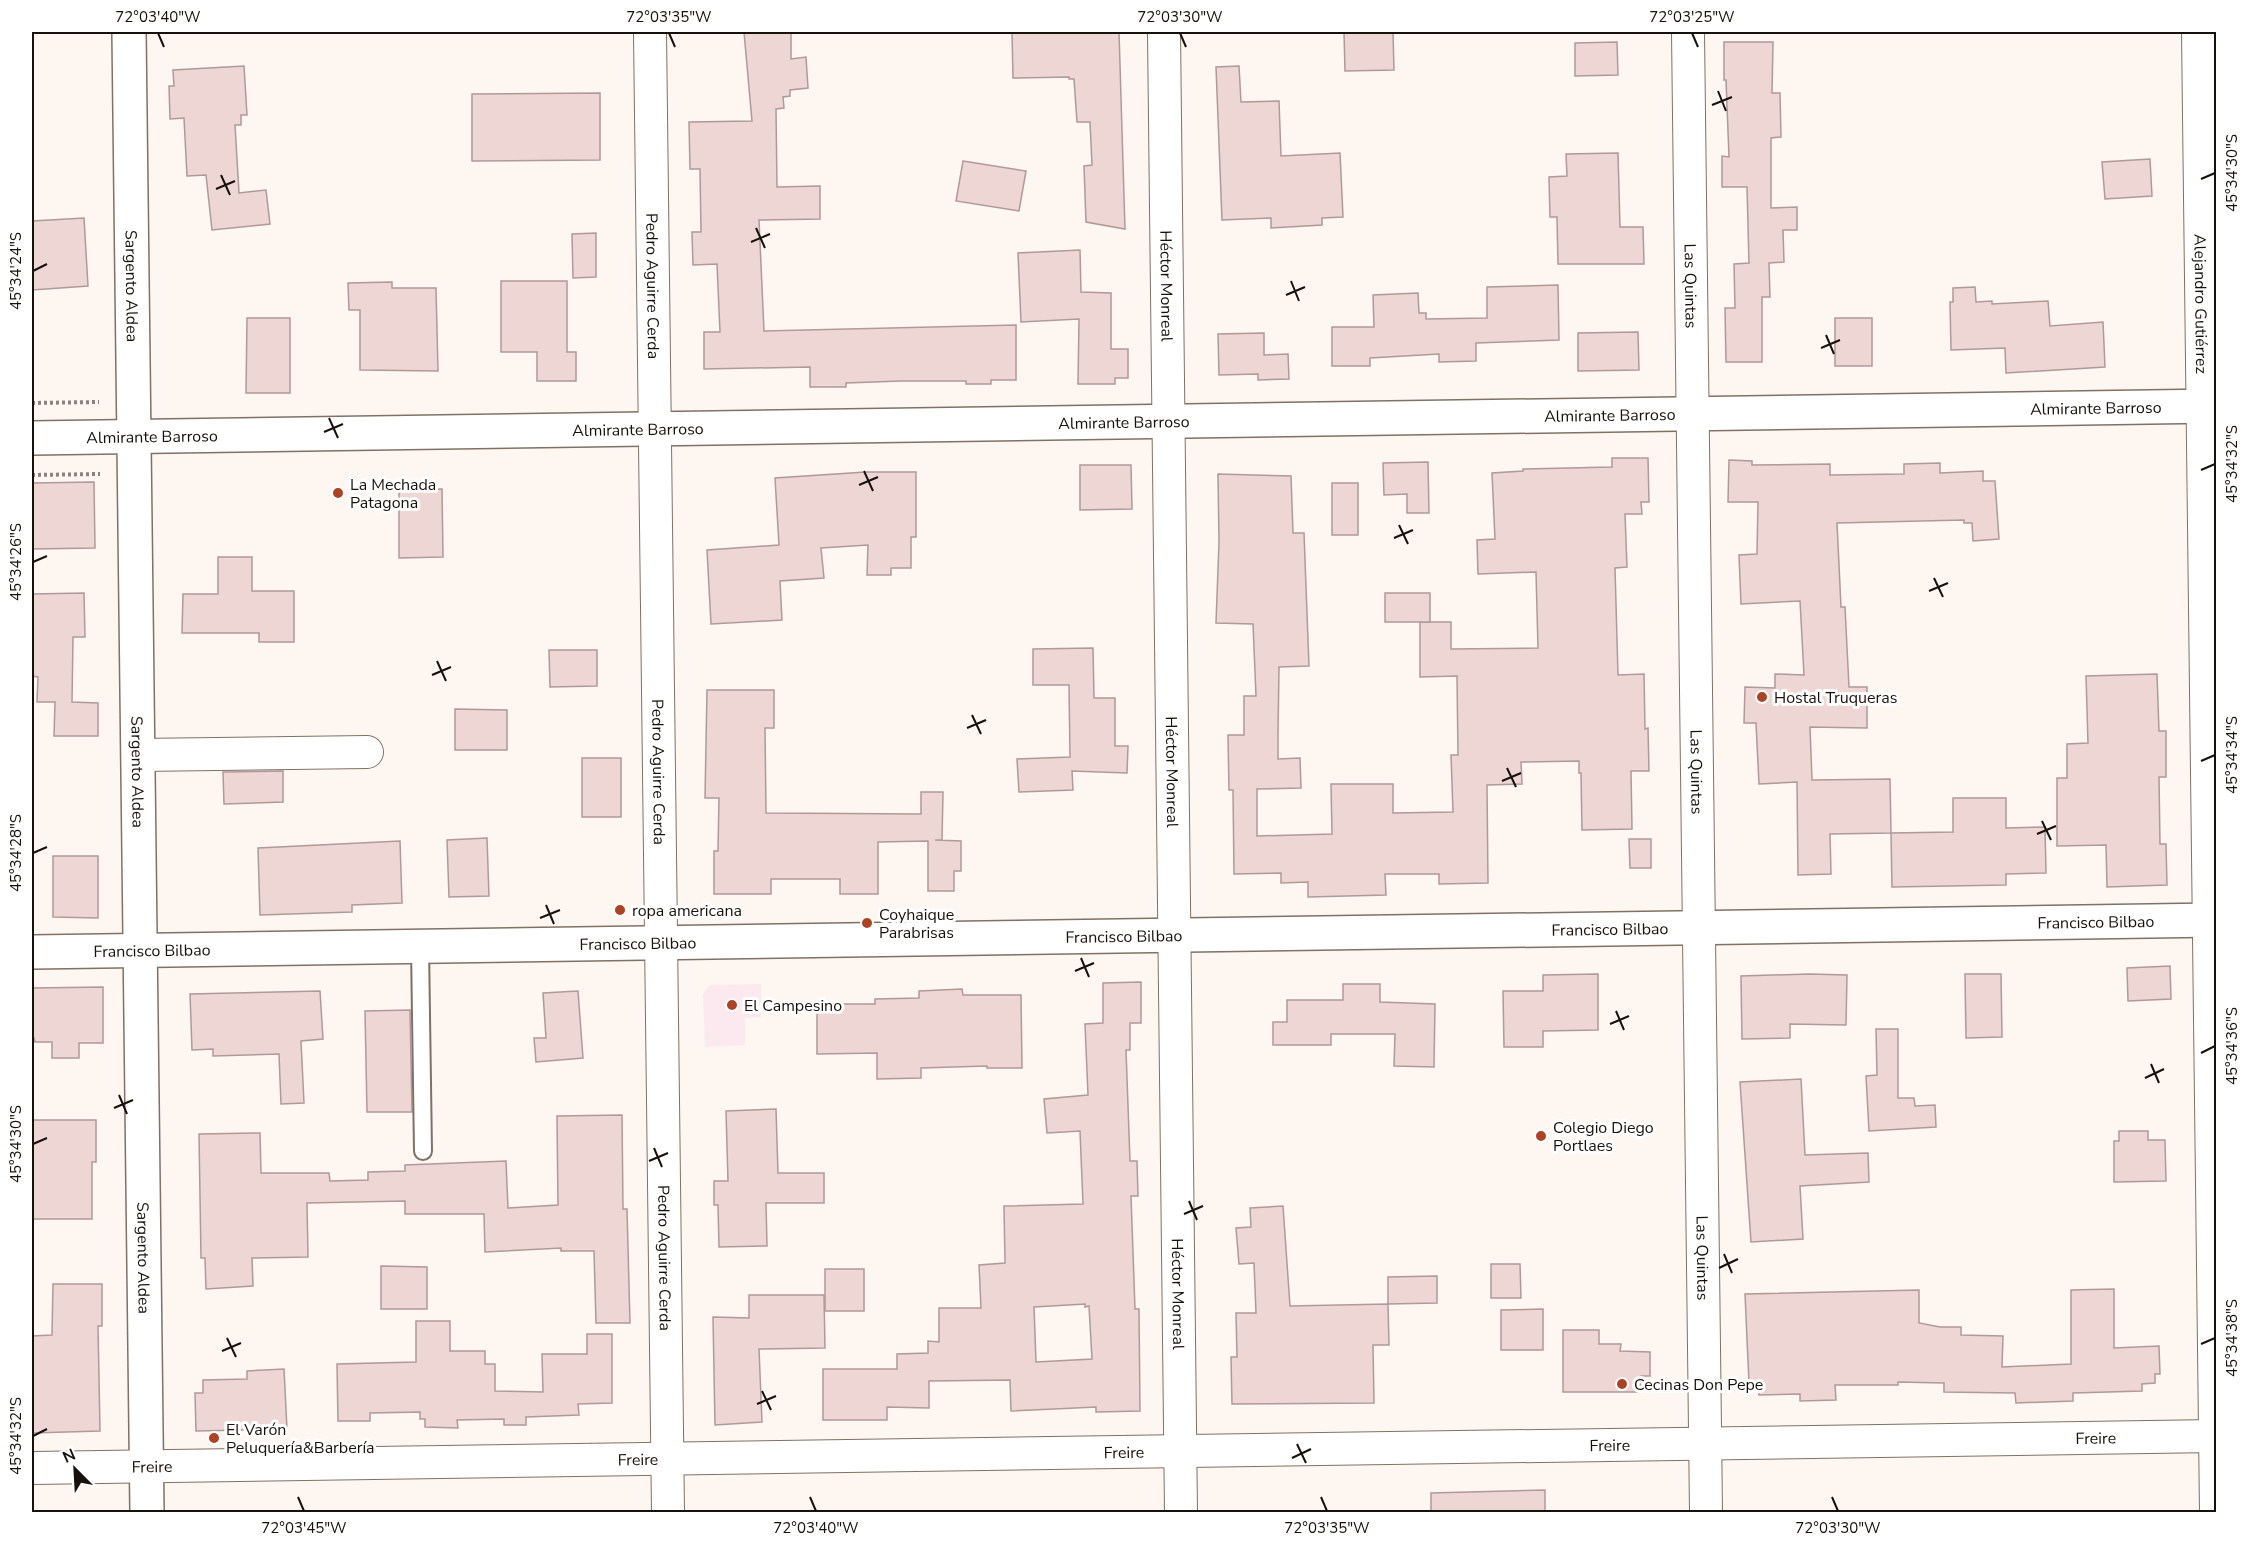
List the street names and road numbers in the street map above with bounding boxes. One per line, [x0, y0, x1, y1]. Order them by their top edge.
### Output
street label: Pedro Aguirre Cerda [640, 213, 664, 359]
street label: Sargento Aldea [119, 230, 143, 342]
street label: Héctor Monreal [1154, 230, 1178, 342]
street label: Alejandro Gutiérrez [2188, 234, 2212, 374]
street label: Las Quintas [1679, 243, 1702, 329]
street label: Almirante Barroso [2030, 397, 2162, 421]
street label: Almirante Barroso [1544, 404, 1676, 428]
street label: Almirante Barroso [1058, 411, 1190, 435]
street label: Almirante Barroso [572, 418, 704, 442]
street label: Almirante Barroso [86, 425, 218, 449]
street label: Pedro Aguirre Cerda [646, 699, 670, 845]
street label: Sargento Aldea [125, 716, 149, 828]
street label: Héctor Monreal [1160, 716, 1183, 828]
street label: Las Quintas [1684, 729, 1708, 815]
street label: Francisco Bilbao [2037, 911, 2155, 935]
street label: Francisco Bilbao [1551, 918, 1669, 942]
street label: Francisco Bilbao [1065, 925, 1183, 949]
street label: Francisco Bilbao [579, 932, 697, 956]
street label: Francisco Bilbao [93, 939, 211, 963]
street label: Pedro Aguirre Cerda [652, 1185, 676, 1331]
street label: Sargento Aldea [131, 1202, 155, 1314]
street label: Las Quintas [1690, 1215, 1713, 1300]
street label: Héctor Monreal [1166, 1238, 1189, 1350]
street label: Freire [2075, 1427, 2116, 1450]
street label: Freire [1589, 1435, 1630, 1457]
street label: Freire [1103, 1442, 1144, 1464]
street label: Freire [617, 1449, 658, 1471]
street label: Freire [132, 1456, 172, 1479]

